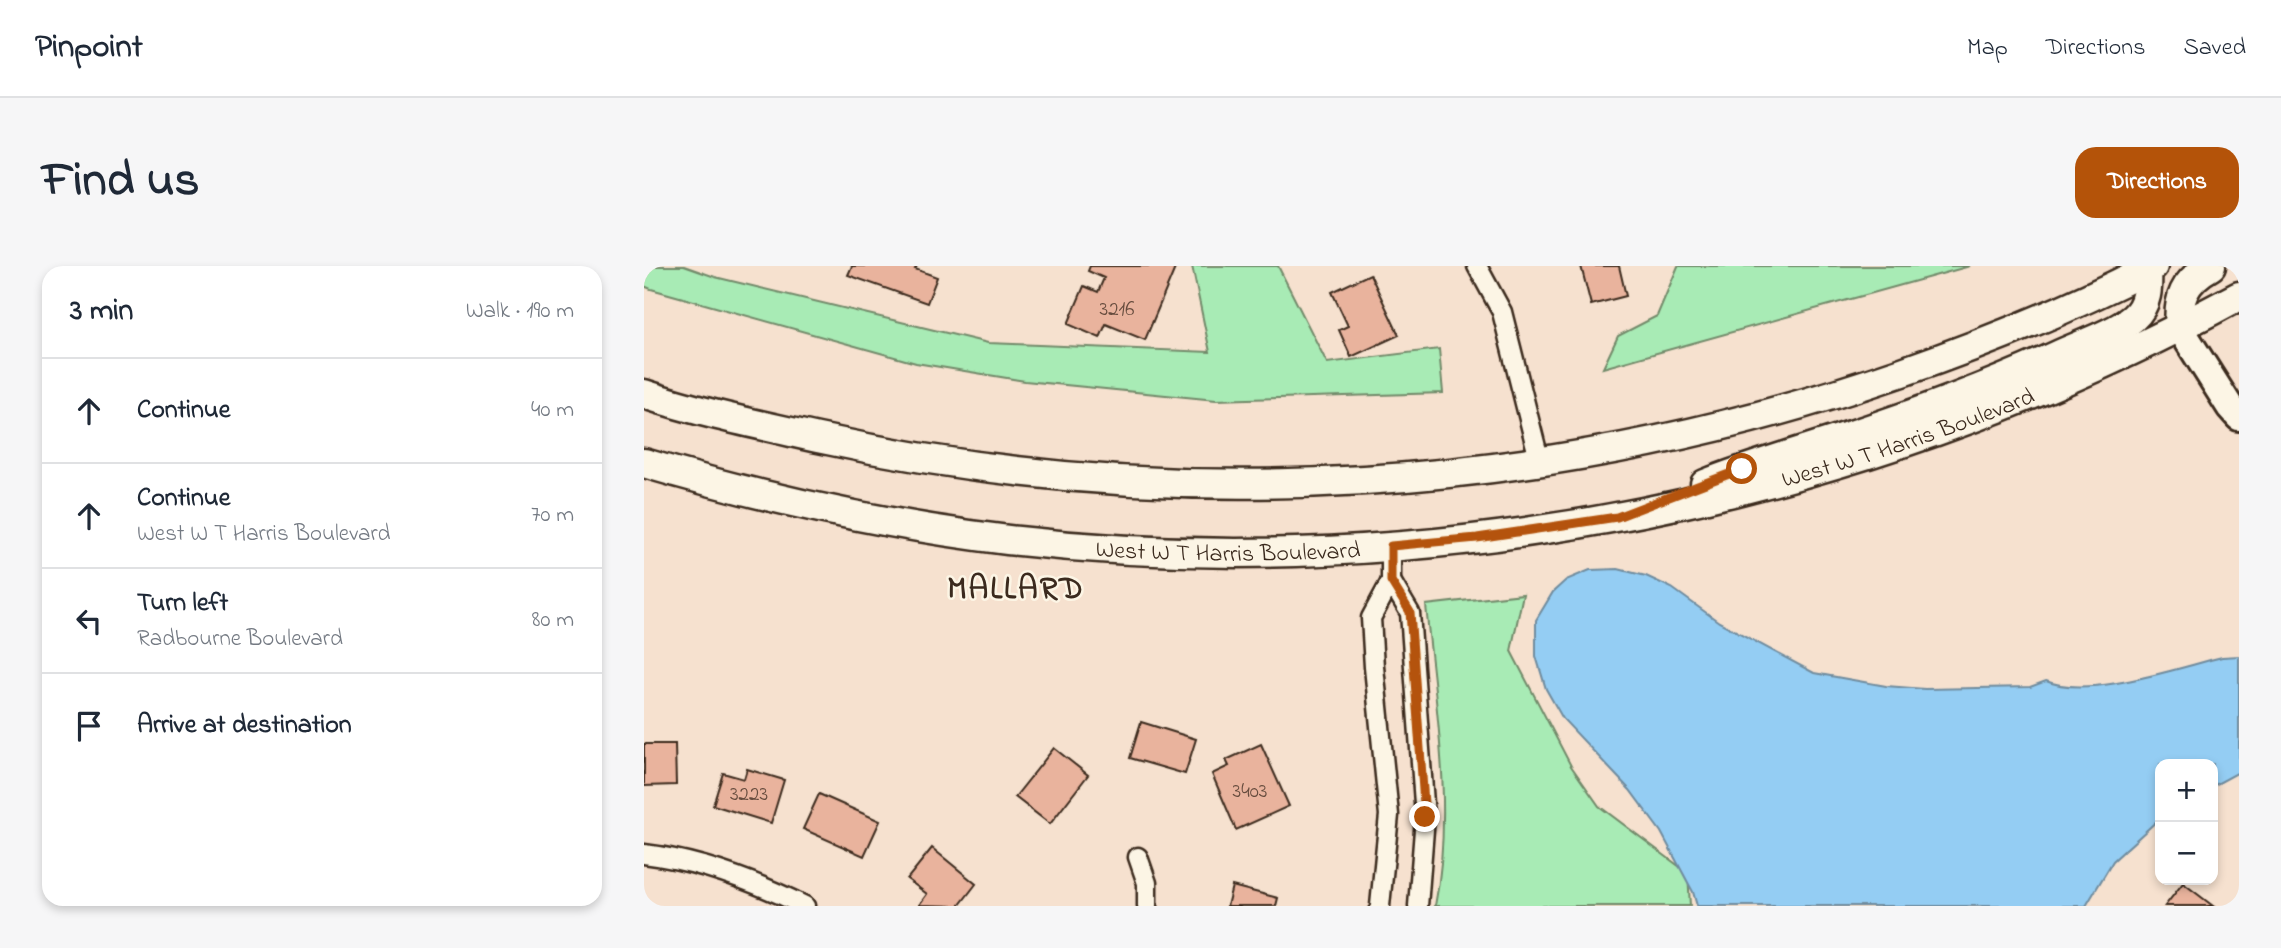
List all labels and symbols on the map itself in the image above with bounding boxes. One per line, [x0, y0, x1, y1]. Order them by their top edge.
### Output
house number: 3216 [1099, 295, 1135, 325]
street label: West W T Harris Boulevard [1778, 380, 2041, 498]
route start [1726, 453, 1757, 484]
street label: West W T Harris Boulevard [1095, 533, 1362, 573]
district label: MALLARD [947, 567, 1085, 614]
house number: 3403 [1232, 777, 1268, 807]
house number: 3223 [730, 780, 768, 810]
route end [1409, 801, 1440, 832]

